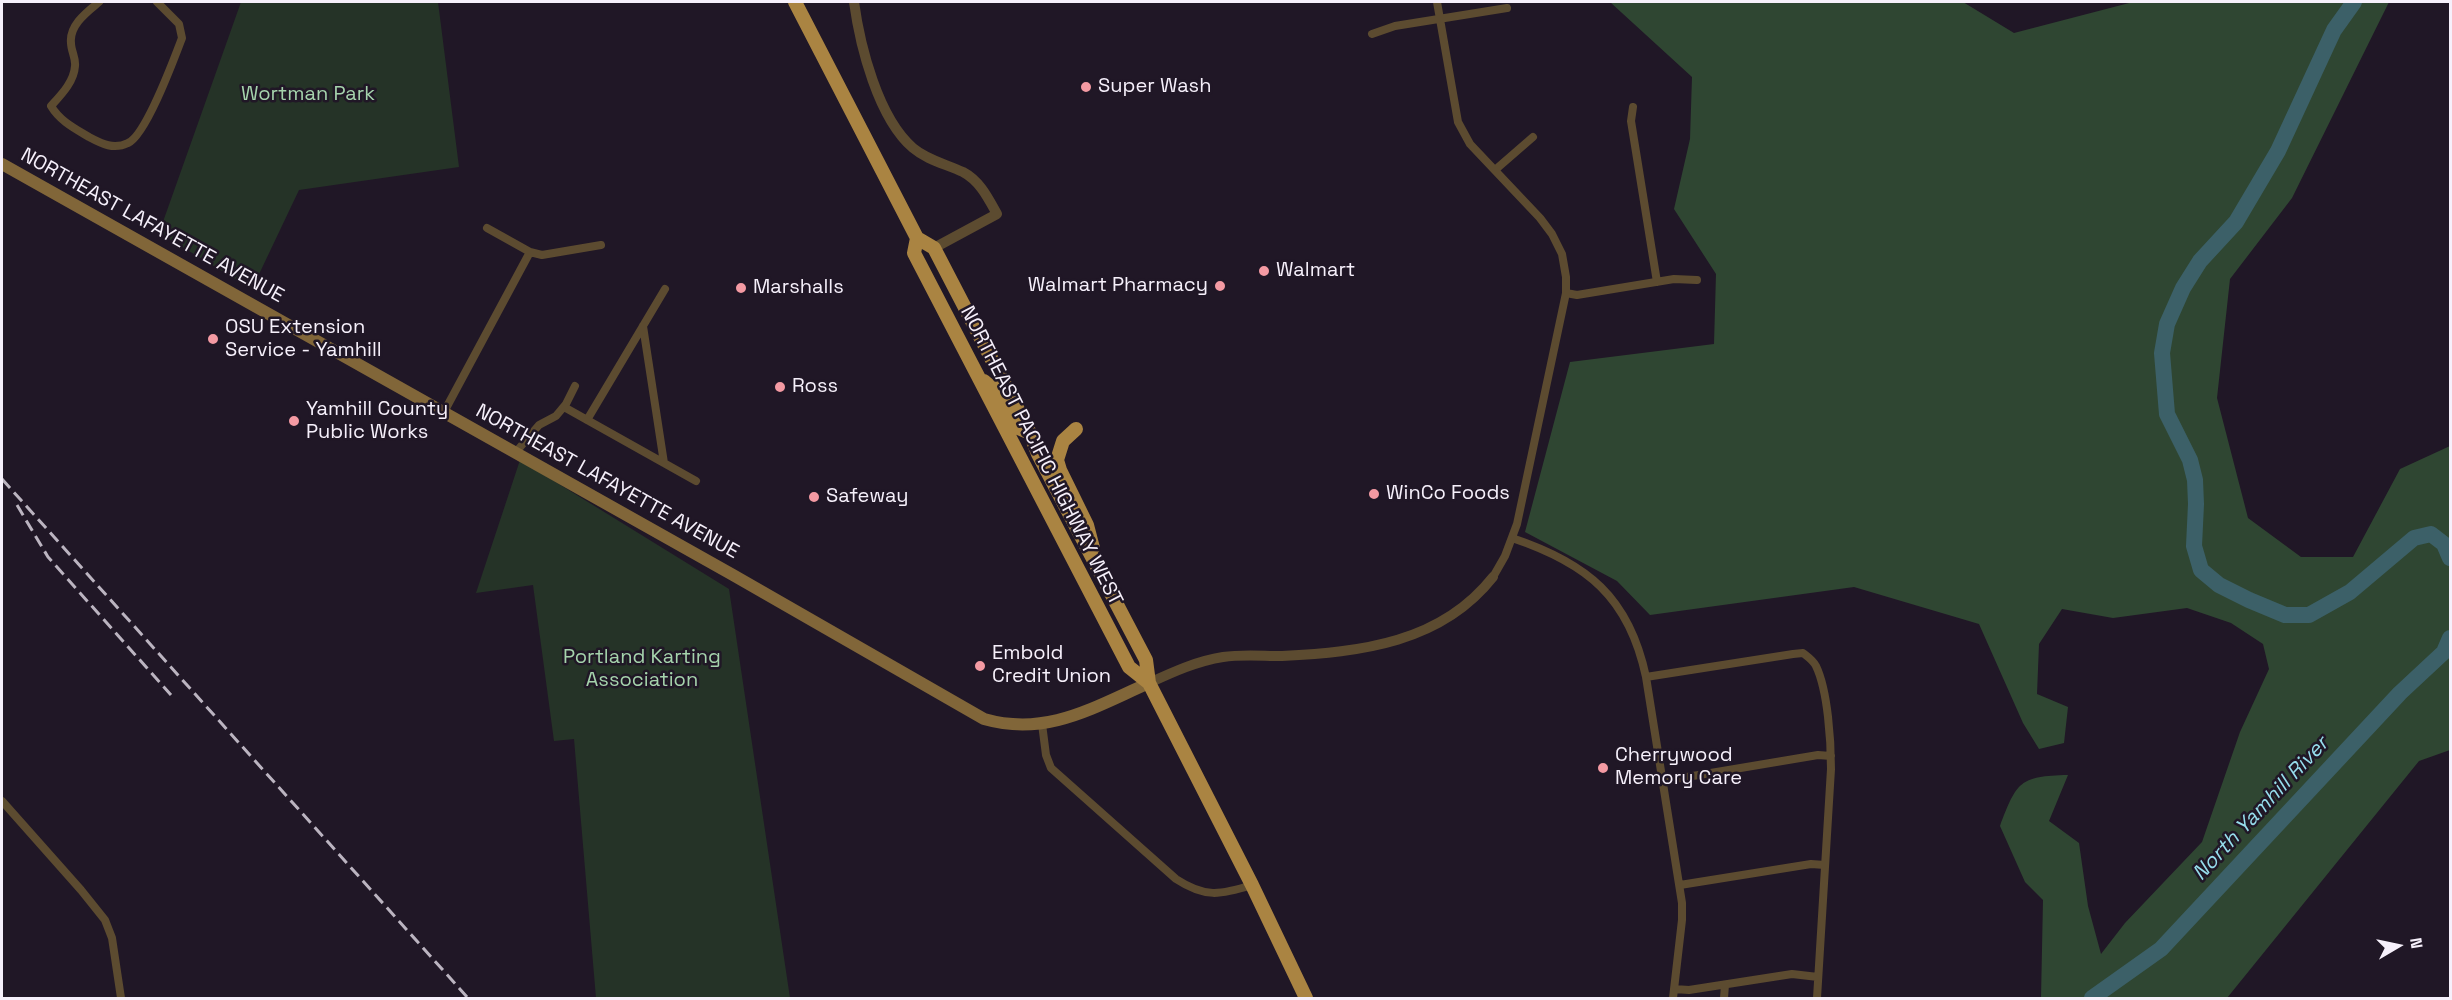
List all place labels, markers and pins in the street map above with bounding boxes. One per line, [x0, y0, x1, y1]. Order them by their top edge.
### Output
place label: Super Wash [1098, 75, 1211, 99]
marker: Super Wash [1079, 80, 1093, 94]
place label: Walmart [1276, 259, 1355, 283]
marker: Walmart [1257, 264, 1271, 278]
place label: Walmart Pharmacy [1028, 274, 1208, 298]
place label: Marshalls [753, 276, 844, 300]
marker: Walmart Pharmacy [1213, 279, 1227, 293]
marker: Marshalls [734, 281, 748, 295]
place label: OSU Extension Service - Yamhill [225, 316, 382, 363]
marker: OSU Extension Service - Yamhill [206, 332, 220, 346]
place label: Ross [792, 375, 838, 399]
marker: Ross [773, 380, 787, 394]
place label: Yamhill County Public Works [306, 398, 448, 445]
marker: Yamhill County Public Works [287, 414, 301, 428]
place label: WinCo Foods [1386, 482, 1510, 506]
place label: Safeway [826, 485, 908, 509]
marker: WinCo Foods [1367, 487, 1381, 501]
marker: Safeway [807, 490, 821, 504]
place label: Embold Credit Union [992, 642, 1111, 689]
marker: Embold Credit Union [973, 659, 987, 673]
place label: Cherrywood Memory Care [1615, 744, 1742, 791]
marker: Cherrywood Memory Care [1596, 761, 1610, 775]

